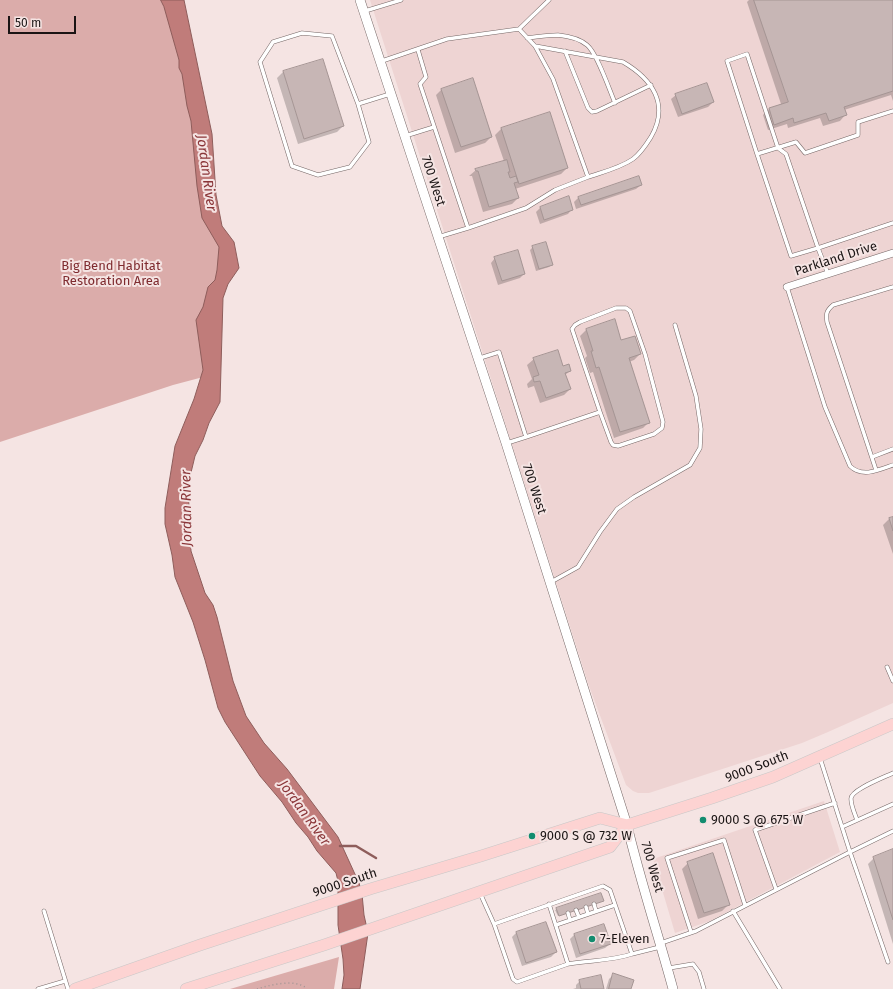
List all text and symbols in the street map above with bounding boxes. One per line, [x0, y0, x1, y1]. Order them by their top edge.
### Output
scale bar [10, 8, 78, 34]
text: 50 m [15, 16, 41, 30]
water label: Jordan River [192, 134, 220, 212]
street label: 700 West [418, 154, 448, 208]
street label: Parkland Drive [793, 238, 879, 280]
park label: Big Bend Habitat Restoration Area [61, 258, 161, 289]
street label: 700 West [519, 462, 549, 516]
water label: Jordan River [178, 469, 196, 547]
street label: 9000 South [723, 748, 791, 786]
water label: Jordan River [275, 777, 333, 849]
place label: 9000 S @ 675 W [711, 812, 803, 828]
marker: 9000 S @ 675 W [698, 815, 708, 825]
place label: 9000 S @ 732 W [540, 828, 632, 844]
marker: 9000 S @ 732 W [527, 831, 537, 841]
street label: 700 West [637, 840, 667, 894]
street label: 9000 South [311, 865, 379, 901]
place label: 7-Eleven [600, 931, 650, 947]
marker: 7-Eleven [587, 934, 597, 944]

